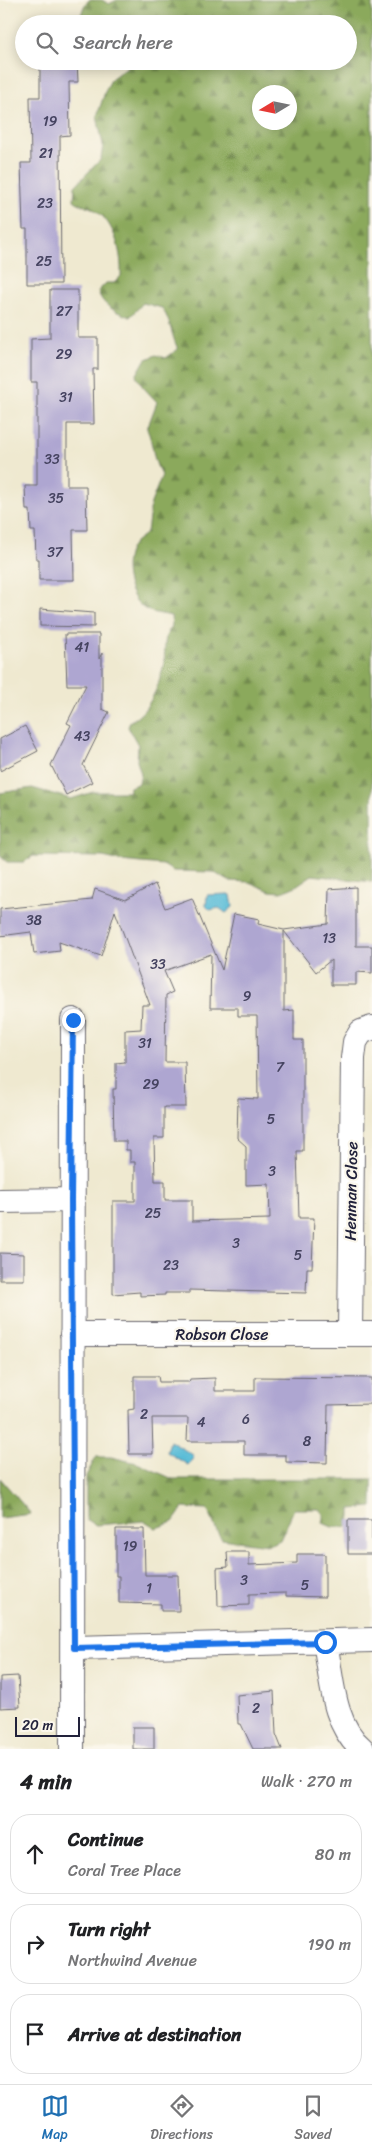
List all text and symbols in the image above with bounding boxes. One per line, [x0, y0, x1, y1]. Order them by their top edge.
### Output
search box [15, 15, 357, 70]
text: Search here [73, 26, 173, 59]
icon: search [33, 29, 61, 57]
north arrow [252, 85, 297, 130]
house number: 19 [43, 109, 58, 134]
house number: 21 [39, 141, 53, 166]
house number: 23 [37, 191, 53, 216]
house number: 25 [36, 249, 53, 274]
house number: 27 [56, 299, 73, 324]
house number: 29 [56, 342, 73, 367]
house number: 31 [59, 385, 73, 410]
house number: 33 [44, 447, 60, 472]
house number: 35 [48, 486, 65, 511]
house number: 37 [47, 540, 64, 565]
house number: 41 [75, 635, 89, 660]
house number: 43 [74, 724, 91, 749]
house number: 38 [26, 908, 43, 933]
house number: 13 [322, 926, 336, 951]
house number: 33 [150, 952, 166, 977]
house number: 9 [243, 984, 252, 1009]
route end [62, 1009, 85, 1032]
house number: 31 [138, 1031, 152, 1056]
house number: 7 [276, 1055, 285, 1080]
house number: 29 [143, 1072, 160, 1097]
house number: 5 [267, 1107, 276, 1132]
street label: Henman Close [336, 1141, 366, 1241]
house number: 3 [268, 1159, 276, 1184]
house number: 25 [145, 1201, 162, 1226]
house number: 3 [232, 1231, 240, 1256]
house number: 5 [294, 1243, 303, 1268]
house number: 23 [163, 1253, 179, 1278]
street label: Robson Close [175, 1320, 269, 1349]
house number: 2 [140, 1402, 148, 1427]
house number: 6 [242, 1407, 250, 1432]
house number: 4 [197, 1410, 206, 1435]
house number: 8 [303, 1429, 312, 1454]
house number: 19 [123, 1534, 138, 1559]
house number: 3 [240, 1568, 248, 1593]
house number: 5 [301, 1573, 310, 1598]
house number: 1 [146, 1576, 152, 1601]
route start [314, 1631, 337, 1654]
house number: 2 [252, 1696, 260, 1721]
text: 20 m [22, 1713, 53, 1738]
scale bar [15, 1714, 80, 1737]
text: 4 min [20, 1763, 72, 1801]
text: Walk · 270 m [261, 1767, 352, 1796]
text: Continue [68, 1823, 144, 1856]
icon: ahead [21, 1840, 49, 1868]
text: 80 m [315, 1840, 351, 1869]
text: Coral Tree Place [68, 1856, 181, 1885]
text: Turn right [68, 1913, 150, 1946]
icon: right [21, 1930, 49, 1958]
text: 190 m [308, 1930, 351, 1959]
text: Northwind Avenue [68, 1946, 197, 1975]
text: Arrive at destination [68, 2018, 241, 2051]
icon: arrive [21, 2020, 49, 2048]
tab: Map [41, 2092, 69, 2147]
tab: Directions [150, 2092, 213, 2147]
tab: Saved [294, 2092, 331, 2147]

